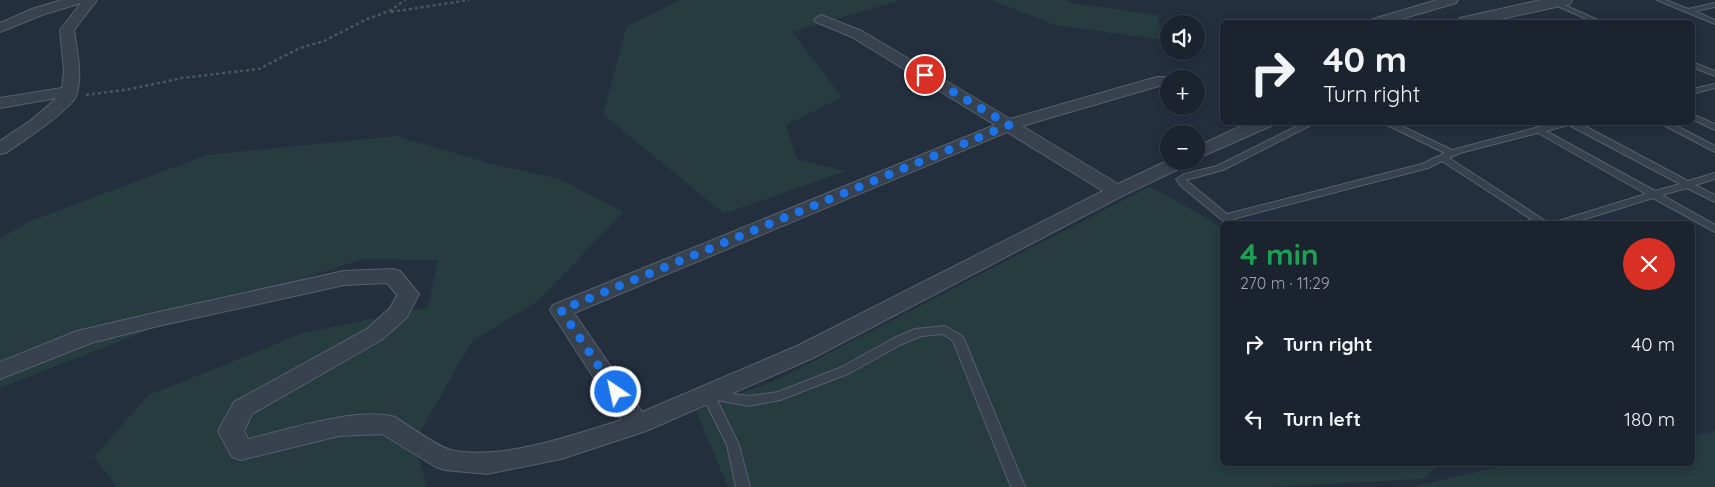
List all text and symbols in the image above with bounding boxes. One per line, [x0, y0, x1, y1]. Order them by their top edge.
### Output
map controls [1160, 15, 1205, 170]
button: sound [1160, 15, 1205, 60]
text: 40 m [1323, 37, 1407, 81]
icon: right [1240, 40, 1305, 105]
pin [904, 54, 946, 96]
icon: arrive [911, 61, 939, 89]
button: + [1160, 70, 1205, 115]
text: Turn right [1323, 80, 1420, 108]
button: − [1160, 125, 1205, 170]
text: 4 min [1240, 235, 1319, 273]
button: close [1623, 238, 1675, 290]
text: 270 m · 11:29 [1240, 273, 1330, 293]
icon: right [1240, 330, 1268, 358]
text: Turn right [1283, 332, 1372, 356]
text: 40 m [1631, 332, 1675, 356]
position arrow [589, 365, 641, 417]
icon: left [1240, 405, 1268, 433]
text: Turn left [1283, 407, 1361, 431]
text: 180 m [1624, 407, 1675, 431]

